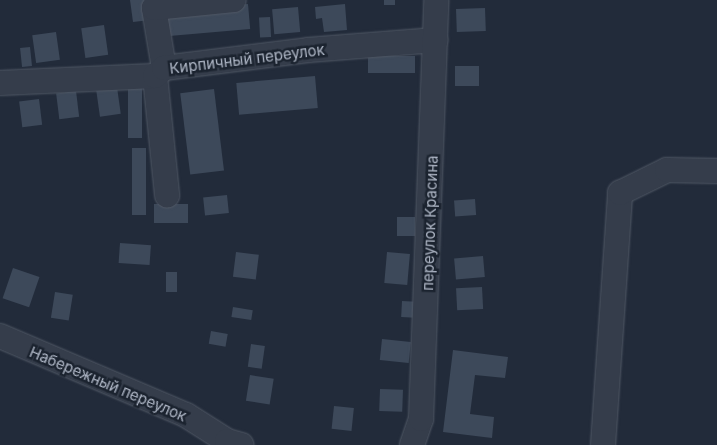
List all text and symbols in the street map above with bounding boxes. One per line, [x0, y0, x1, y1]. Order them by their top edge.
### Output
street label: Кирпичный переулок [168, 41, 326, 77]
street label: переулок Красина [419, 155, 441, 291]
street label: Набережный переулок [27, 343, 189, 425]

